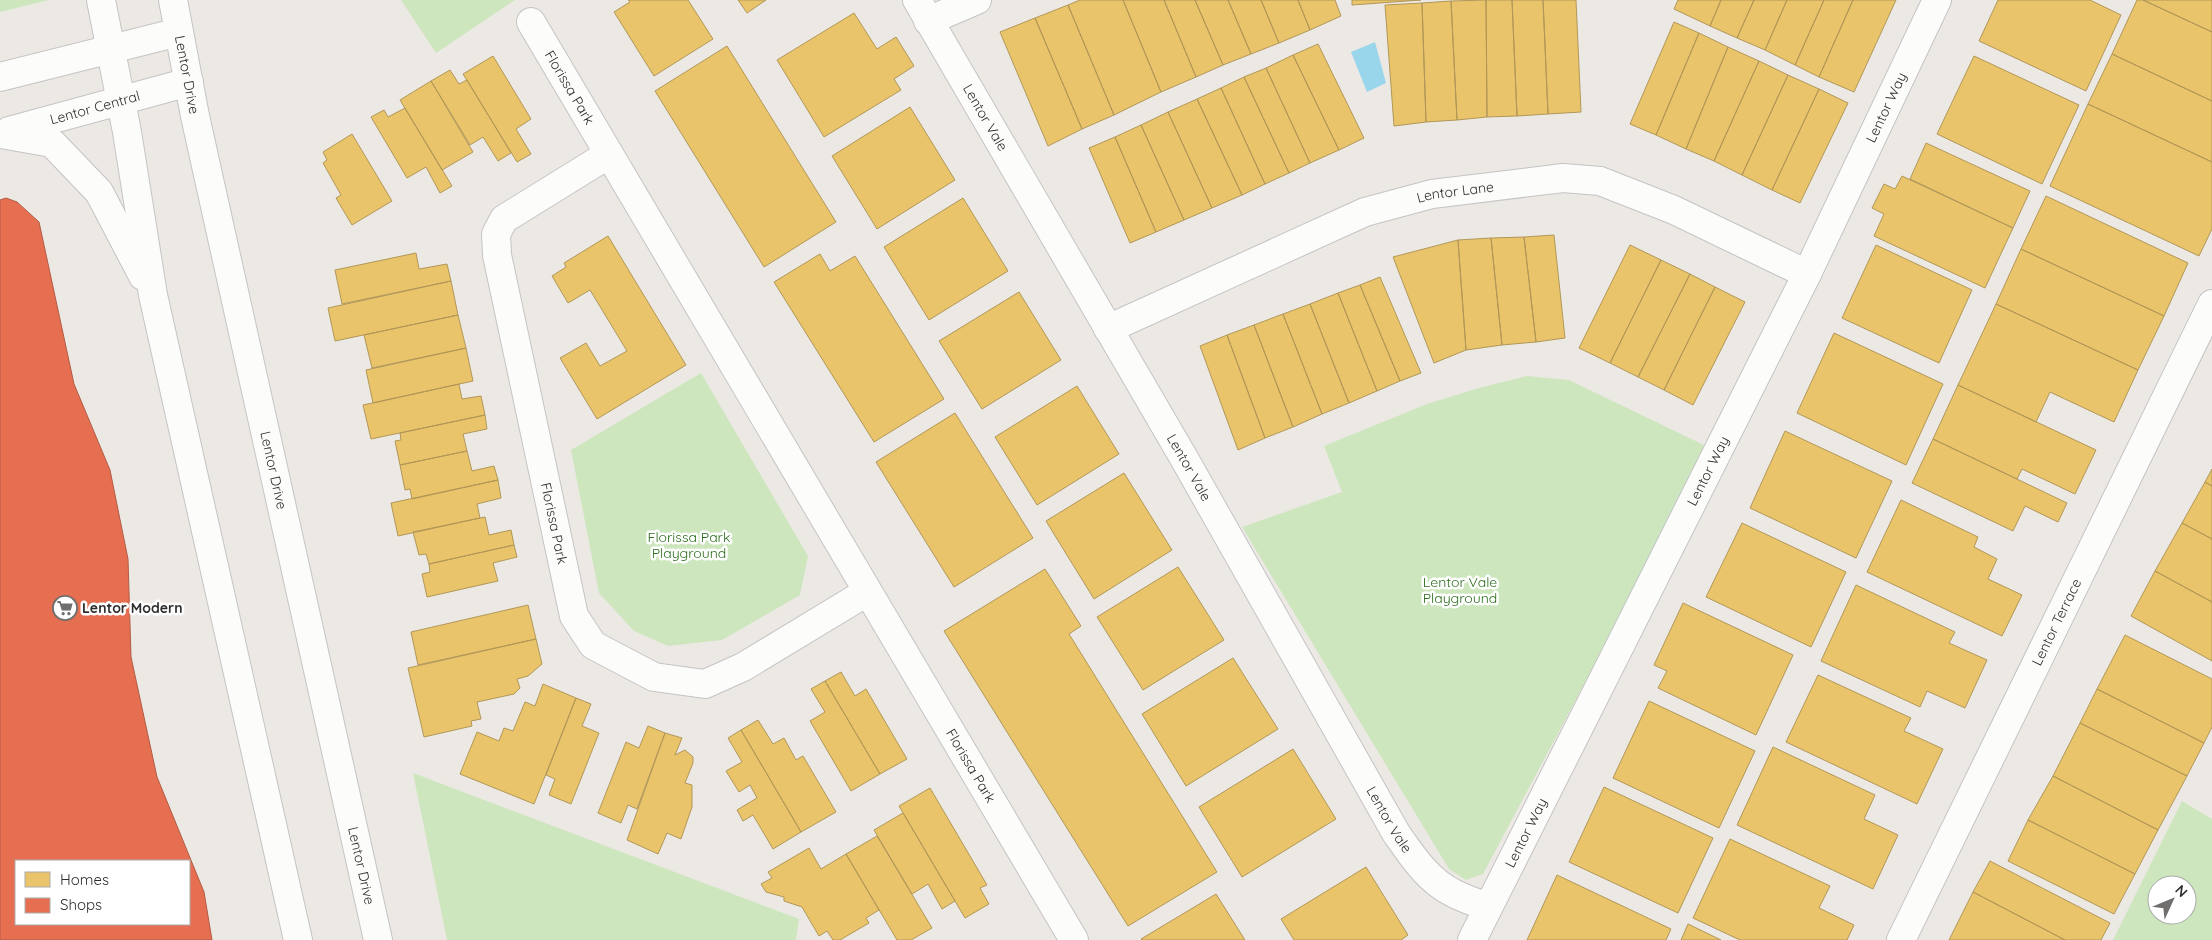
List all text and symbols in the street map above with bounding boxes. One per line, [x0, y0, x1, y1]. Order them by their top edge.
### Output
street label: Lentor Drive [171, 34, 203, 116]
street label: Florissa Park [541, 47, 599, 128]
street label: Lentor Way [1862, 69, 1910, 145]
street label: Lentor Vale [959, 81, 1012, 154]
street label: Lentor Central [48, 87, 142, 128]
street label: Lentor Lane [1415, 178, 1495, 207]
street label: Lentor Drive [256, 430, 291, 511]
street label: Lentor Vale [1163, 431, 1215, 504]
street label: Lentor Way [1683, 433, 1733, 509]
street label: Florissa Park [537, 481, 572, 566]
park label: Florissa Park Playground [647, 528, 731, 562]
park label: Lentor Vale Playground [1423, 573, 1497, 607]
street label: Lentor Terrace [2028, 575, 2085, 669]
supermarket icon: Lentor Modern [52, 595, 78, 621]
place label: Lentor Modern [82, 599, 183, 617]
street label: Florissa Park [942, 725, 1000, 806]
street label: Lentor Vale [1362, 783, 1416, 857]
street label: Lentor Way [1501, 795, 1551, 871]
street label: Lentor Drive [344, 825, 379, 907]
legend [15, 860, 190, 925]
text: Homes [60, 870, 109, 889]
north arrow [2147, 875, 2197, 925]
text: N [2171, 881, 2191, 901]
text: Shops [60, 895, 102, 914]

